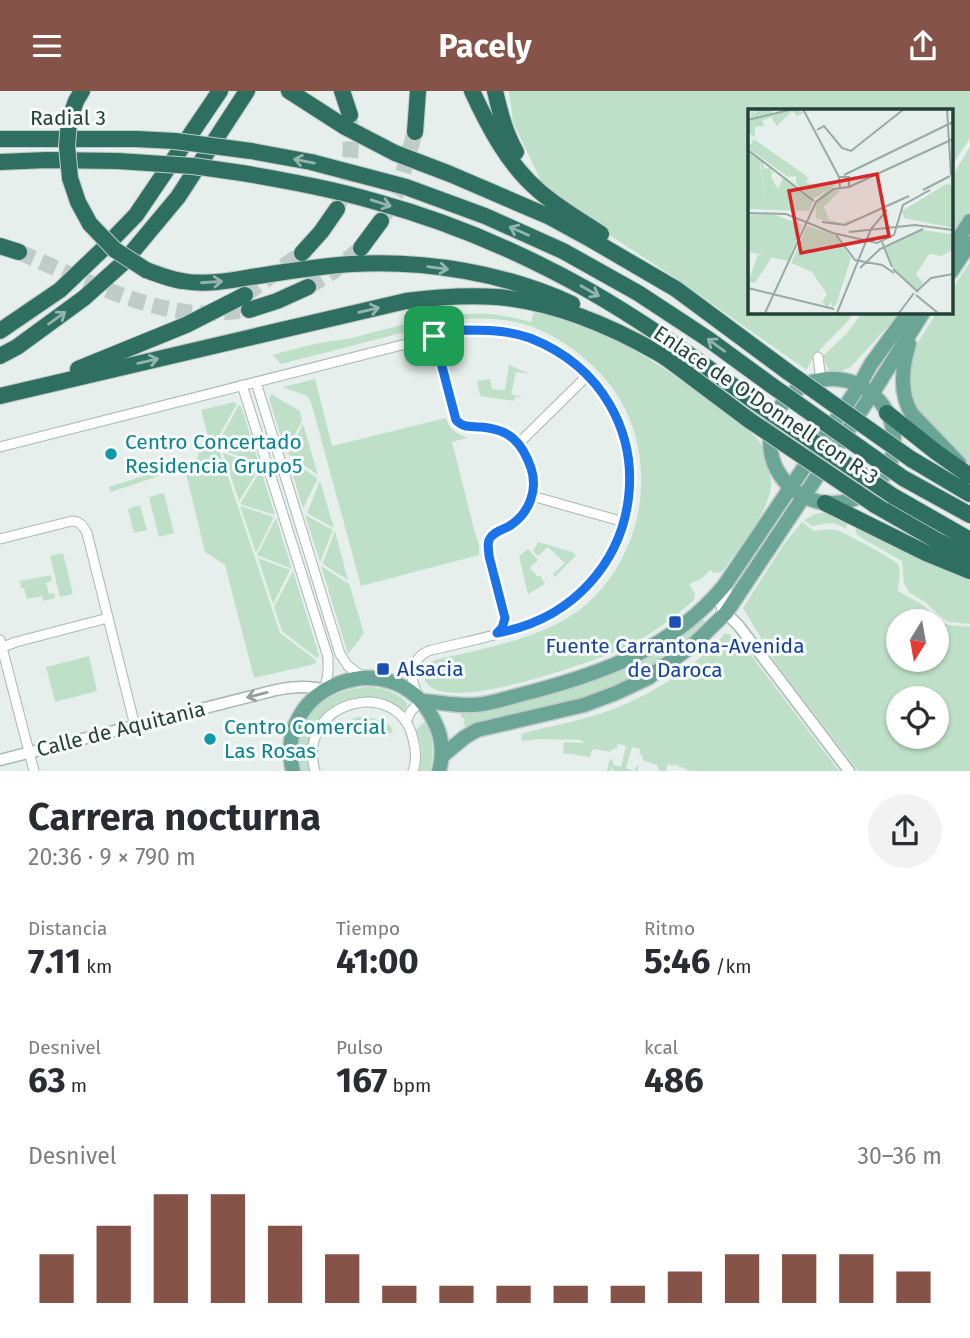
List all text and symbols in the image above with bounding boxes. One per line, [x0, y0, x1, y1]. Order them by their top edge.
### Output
icon: menu [28, 27, 66, 65]
text: Pacely [438, 27, 532, 65]
icon: share [904, 27, 942, 65]
street label: Radial 3 [30, 105, 106, 131]
inset map [748, 109, 953, 313]
one-way arrow [293, 153, 315, 167]
one-way arrow [370, 197, 392, 210]
one-way arrow [509, 224, 530, 237]
one-way arrow [426, 261, 449, 274]
one-way arrow [200, 275, 223, 288]
one-way arrow [579, 285, 600, 298]
one-way arrow [357, 302, 380, 316]
pin [404, 306, 464, 366]
one-way arrow [47, 311, 66, 326]
icon: arrive [415, 317, 453, 355]
street label: Enlace de O'Donnell con R-3 [649, 320, 883, 490]
one-way arrow [707, 338, 726, 352]
one-way arrow [136, 354, 159, 367]
place label: Centro Concertado Residencia Grupo5 [125, 429, 302, 479]
marker: Centro Concertado Residencia Grupo5 [103, 446, 119, 462]
north arrow [886, 609, 948, 672]
map controls [886, 609, 949, 749]
marker: Fuente Carrantona-Avenida de Daroca [667, 614, 683, 630]
place label: Fuente Carrantona-Avenida de Daroca [545, 633, 805, 683]
place label: Alsacia [397, 656, 464, 682]
marker: Alsacia [375, 661, 391, 677]
button: locate [886, 686, 949, 749]
one-way arrow [246, 689, 269, 702]
street label: Calle de Aquitania [34, 695, 208, 763]
place label: Centro Comercial Las Rosas [224, 714, 386, 764]
marker: Centro Comercial Las Rosas [202, 731, 218, 747]
text: Carrera nocturna [28, 794, 321, 840]
button: share [868, 794, 942, 868]
text: 20:36 · 9 × 790 m [28, 843, 196, 871]
text: Distancia [28, 917, 107, 940]
text: Tiempo [336, 917, 400, 940]
text: Ritmo [644, 917, 695, 940]
text: 7.11 [28, 940, 81, 982]
text: 41:00 [336, 940, 419, 982]
text: 5:46 [644, 940, 711, 982]
text: km [81, 955, 112, 978]
text: /km [711, 955, 751, 978]
text: Desnivel [28, 1036, 101, 1059]
text: Pulso [336, 1036, 383, 1059]
text: kcal [644, 1036, 678, 1059]
text: 63 [28, 1059, 66, 1101]
text: 167 [336, 1059, 388, 1101]
text: 486 [644, 1059, 704, 1101]
text: m [66, 1074, 87, 1097]
text: bpm [388, 1074, 431, 1097]
text: Desnivel [28, 1142, 117, 1170]
text: 30–36 m [858, 1142, 942, 1170]

